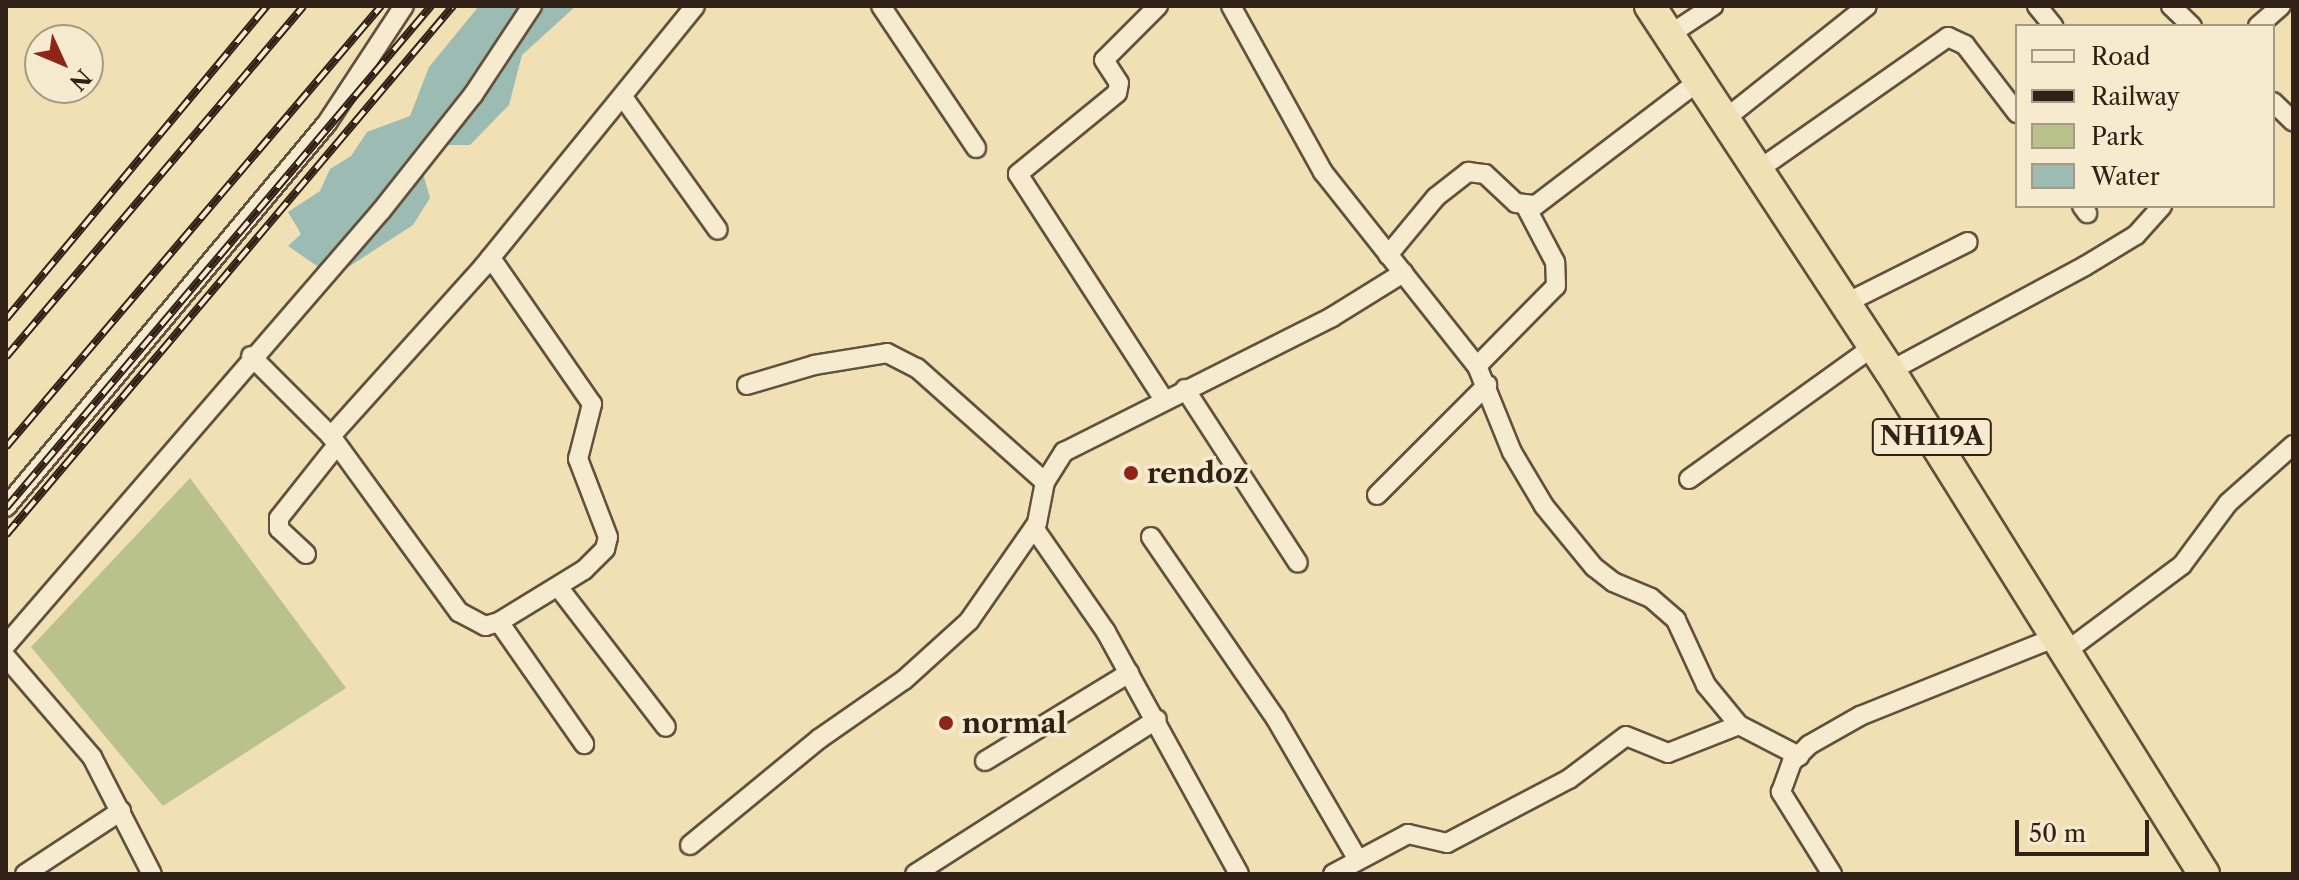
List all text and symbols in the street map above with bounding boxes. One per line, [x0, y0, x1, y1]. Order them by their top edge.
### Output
north arrow [24, 24, 104, 104]
legend [2015, 24, 2275, 208]
text: Road [2091, 42, 2150, 71]
text: N [64, 63, 97, 96]
text: Railway [2091, 82, 2180, 111]
text: Park [2091, 122, 2143, 151]
text: Water [2091, 162, 2160, 191]
road number: NH119A [1870, 415, 1994, 459]
place label: rendoz [1147, 456, 1249, 490]
marker: rendoz [1122, 464, 1140, 482]
place label: normal [962, 706, 1067, 740]
marker: normal [937, 714, 955, 732]
scale bar [2019, 804, 2153, 854]
text: 50 m [2029, 819, 2086, 848]

